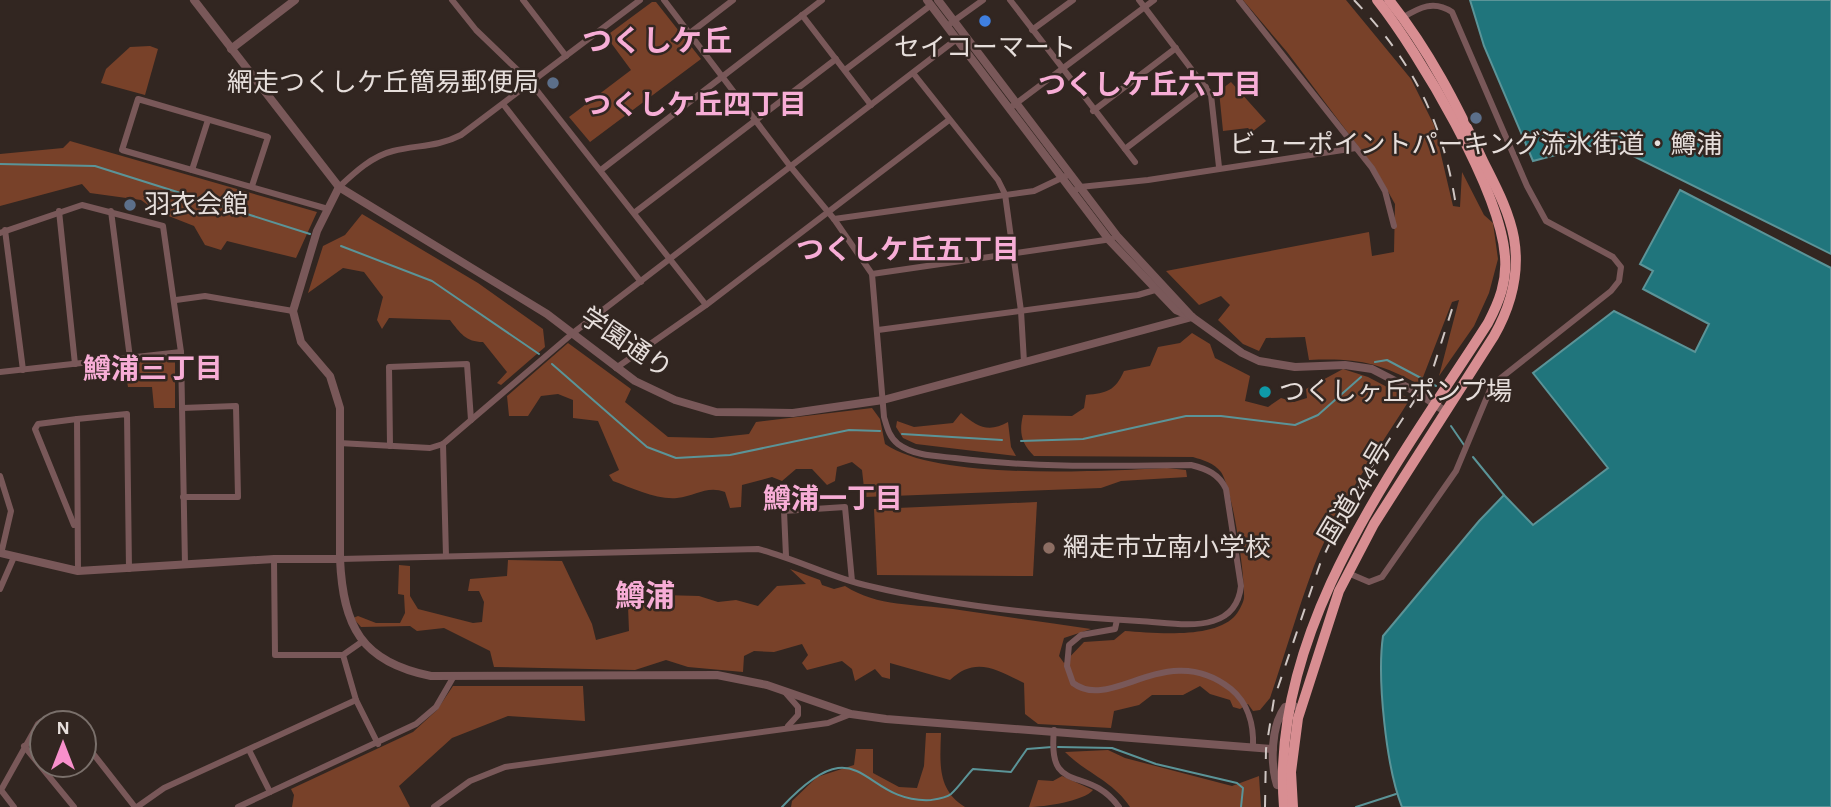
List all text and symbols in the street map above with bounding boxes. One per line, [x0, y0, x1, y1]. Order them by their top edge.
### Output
marker: セイコーマート [977, 13, 993, 29]
district label: つくしケ丘 [582, 25, 732, 57]
place label: セイコーマート [894, 35, 1076, 61]
place label: 網走つくしケ丘簡易郵便局 [227, 68, 539, 96]
district label: つくしケ丘六丁目 [1038, 70, 1262, 100]
marker: 網走つくしケ丘簡易郵便局 [545, 75, 561, 91]
district label: つくしケ丘四丁目 [583, 90, 807, 120]
marker: ビューポイントパーキング流氷街道・鱒浦 [1468, 110, 1484, 126]
place label: ビューポイントパーキング流氷街道・鱒浦 [1229, 130, 1723, 158]
place label: 羽衣会館 [144, 190, 248, 218]
marker: 羽衣会館 [122, 197, 138, 213]
district label: つくしケ丘五丁目 [796, 235, 1020, 265]
street label: 学園通り [576, 301, 678, 383]
district label: 鱒浦三丁目 [83, 354, 223, 384]
place label: つくしヶ丘ポンプ場 [1279, 377, 1512, 405]
marker: つくしヶ丘ポンプ場 [1257, 384, 1273, 400]
street label: 国道244号 [1313, 437, 1396, 549]
district label: 鱒浦一丁目 [763, 484, 903, 514]
place label: 網走市立南小学校 [1063, 533, 1271, 561]
marker: 網走市立南小学校 [1041, 540, 1057, 556]
district label: 鱒浦 [615, 580, 675, 612]
north arrow [28, 709, 98, 779]
text: N [56, 719, 70, 738]

